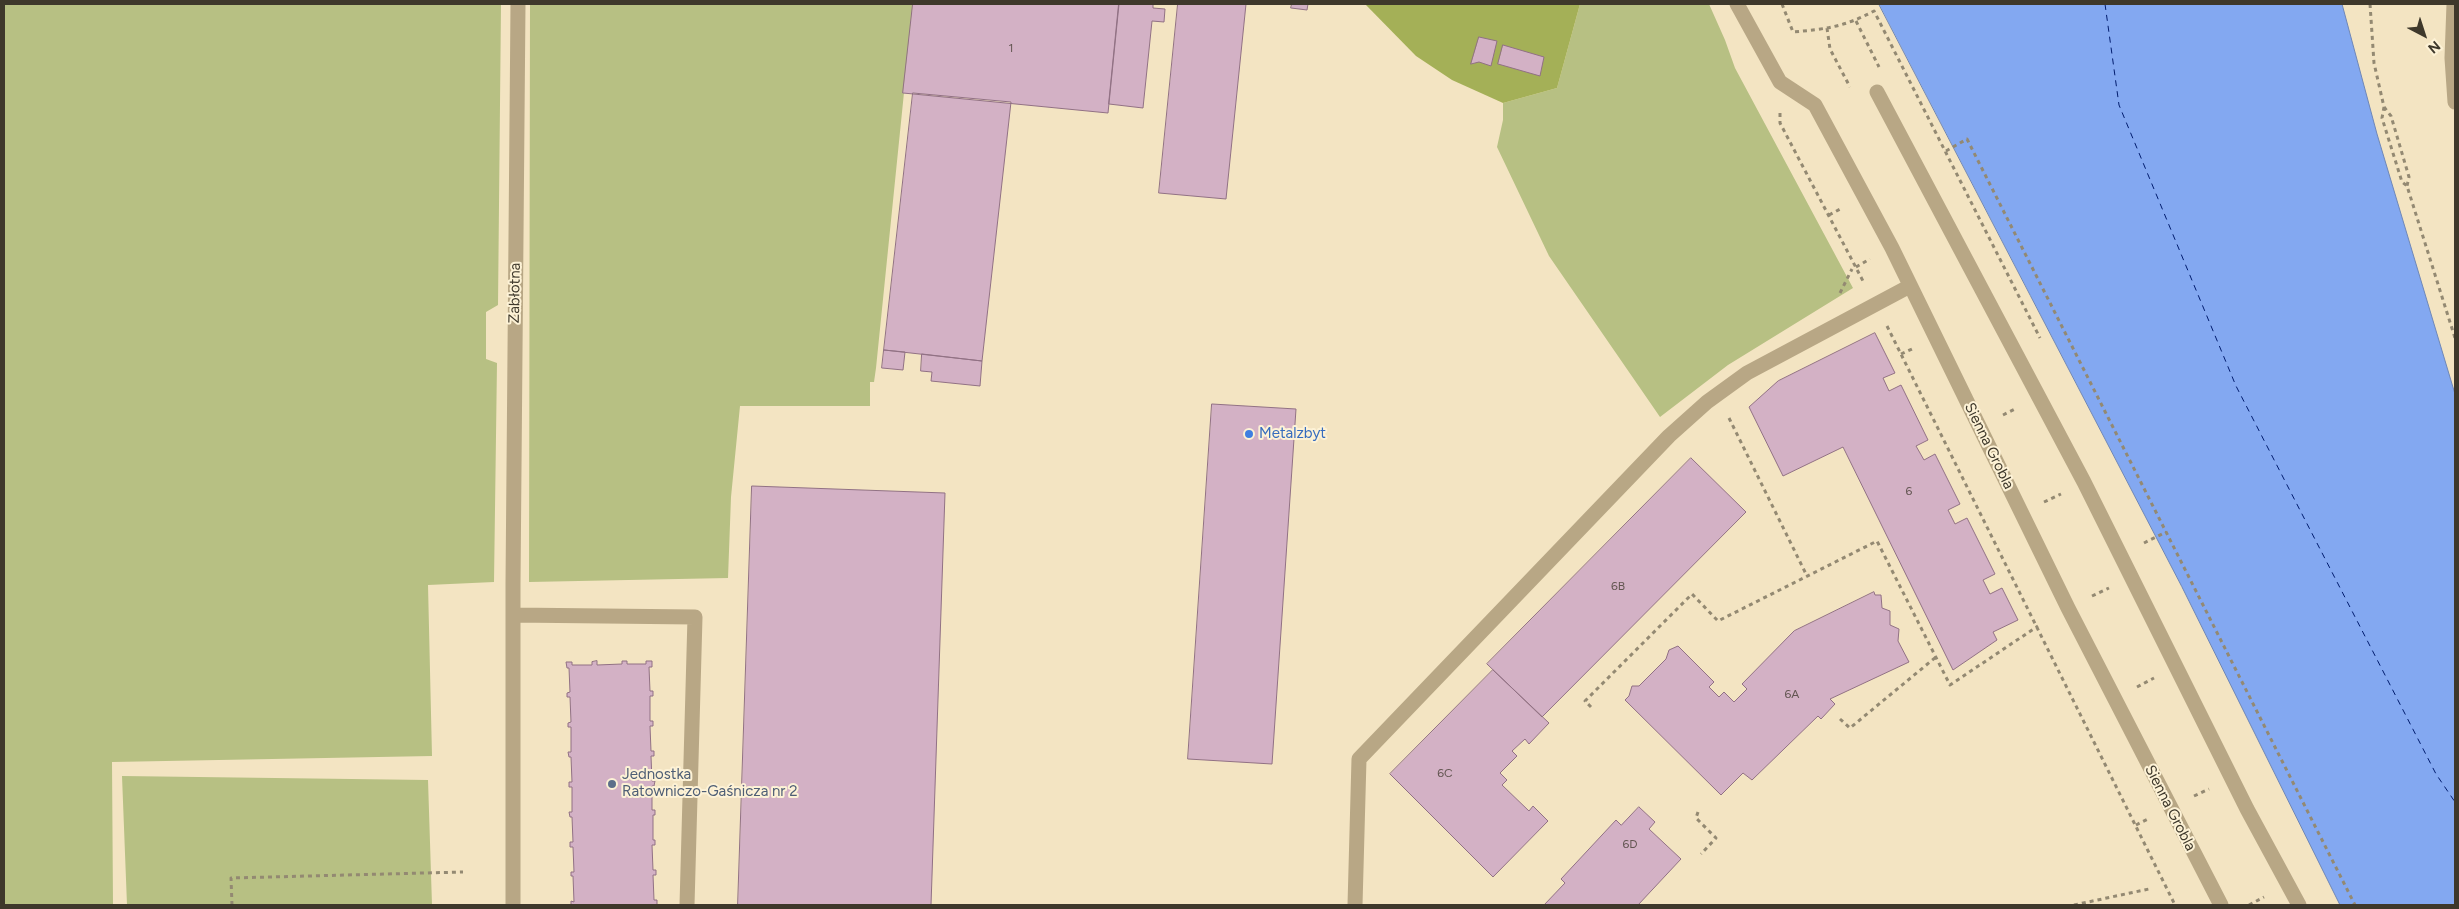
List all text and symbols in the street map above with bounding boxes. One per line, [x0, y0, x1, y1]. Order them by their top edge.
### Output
north arrow [2399, 10, 2449, 60]
text: N [2424, 37, 2444, 57]
house number: 1 [1009, 41, 1013, 55]
street label: Zabłotna [505, 263, 525, 323]
street label: Sienna Grobla [1960, 400, 2018, 492]
place label: Metalzbyt [1259, 425, 1326, 443]
marker: Metalzbyt [1243, 428, 1255, 440]
house number: 6 [1906, 484, 1912, 498]
house number: 6B [1611, 579, 1625, 593]
house number: 6A [1785, 687, 1799, 701]
street label: Sienna Grobla [2141, 762, 2199, 854]
place label: Jednostka Ratowniczo-Gaśnicza nr 2 [622, 766, 798, 801]
house number: 6C [1437, 766, 1453, 780]
marker: Jednostka Ratowniczo-Gaśnicza nr 2 [606, 778, 618, 790]
house number: 6D [1622, 837, 1638, 851]

